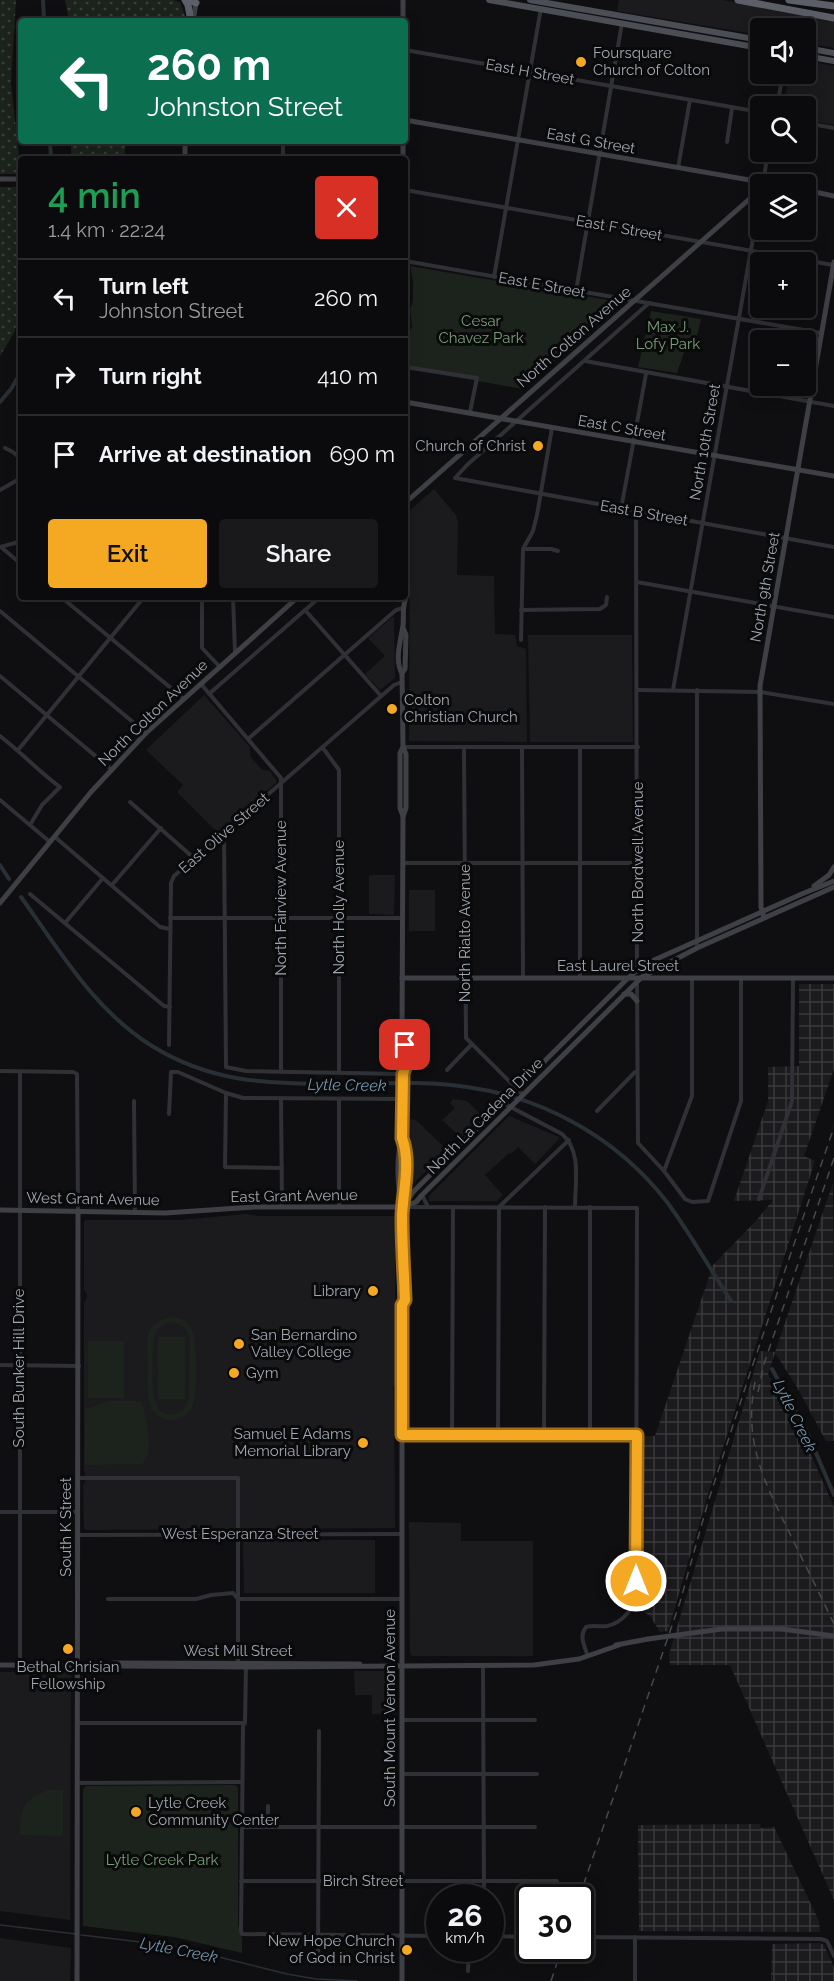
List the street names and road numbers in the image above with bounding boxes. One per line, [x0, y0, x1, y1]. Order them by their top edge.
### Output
street label: East H Street [484, 55, 576, 89]
street label: East G Street [545, 124, 637, 158]
street label: East F Street [574, 212, 664, 244]
street label: East E Street [497, 269, 587, 301]
street label: North Colton Avenue [513, 282, 635, 391]
street label: North 10th Street [686, 382, 724, 502]
street label: East C Street [577, 411, 667, 445]
street label: East B Street [599, 496, 689, 530]
street label: North 9th Street [746, 531, 784, 643]
street label: North Colton Avenue [95, 656, 212, 770]
street label: North Bordwell Avenue [629, 781, 647, 942]
street label: East Olive Street [175, 789, 273, 877]
street label: North Fairview Avenue [272, 820, 290, 976]
street label: North Holly Avenue [330, 839, 348, 974]
street label: North Rialto Avenue [456, 864, 474, 1002]
street label: East Laurel Street [557, 957, 679, 975]
street label: North La Cadena Drive [423, 1054, 547, 1178]
street label: East Grant Avenue [230, 1186, 358, 1206]
street label: West Grant Avenue [26, 1189, 160, 1209]
street label: South Bunker Hill Drive [10, 1288, 28, 1447]
street label: South K Street [57, 1477, 75, 1577]
street label: West Esperanza Street [161, 1525, 319, 1543]
street label: South Mount Vernon Avenue [381, 1609, 399, 1807]
street label: West Mill Street [183, 1642, 293, 1660]
street label: Birch Street [323, 1872, 403, 1890]

